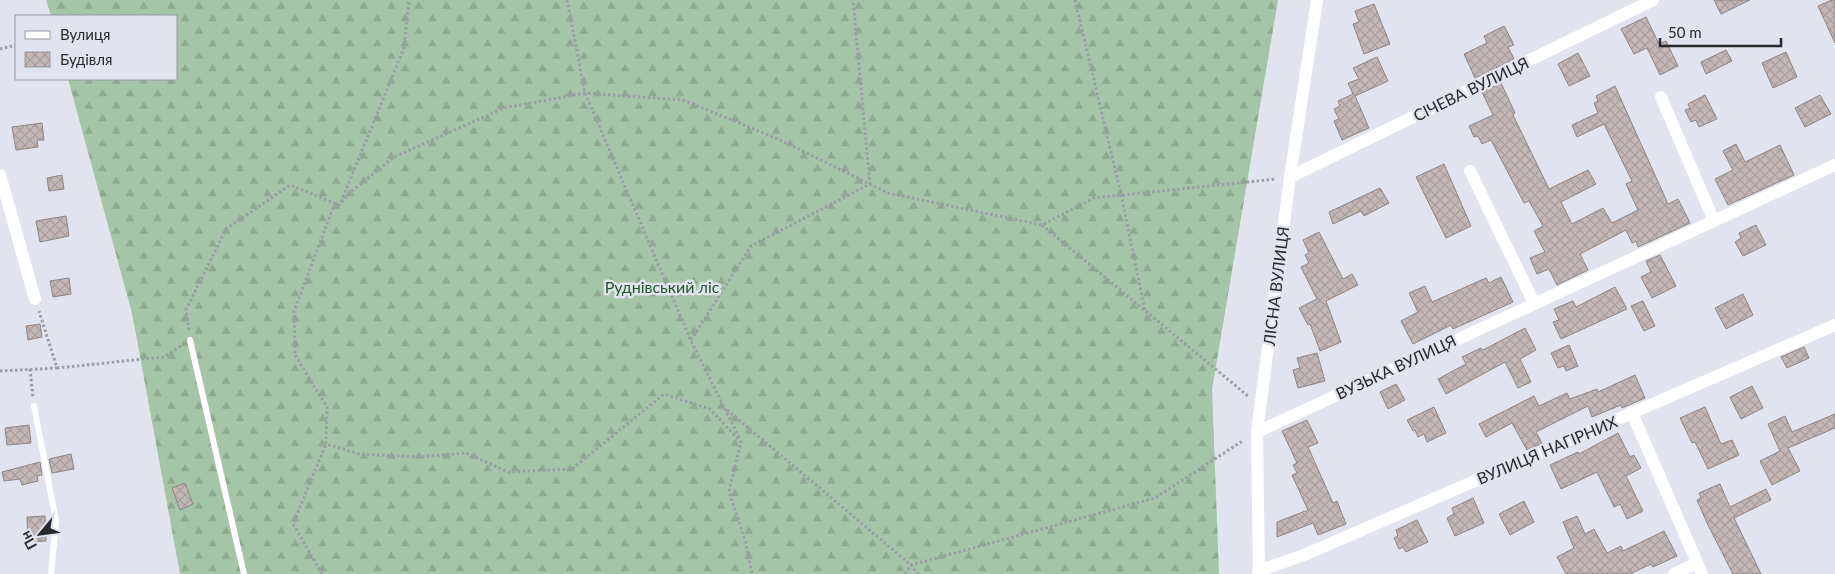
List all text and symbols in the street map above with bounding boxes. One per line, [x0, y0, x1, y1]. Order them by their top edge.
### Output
legend [15, 15, 178, 80]
scale bar [1660, 15, 1781, 47]
text: 50 m [1668, 23, 1702, 41]
text: Вулиця [60, 25, 110, 43]
text: Будівля [60, 50, 112, 68]
street label: СІЧЕВА ВУЛИЦЯ [1410, 52, 1532, 125]
street label: ЛІСНА ВУЛИЦЯ [1259, 225, 1292, 348]
park label: Руднівський ліс [605, 277, 720, 296]
street label: ВУЗЬКА ВУЛИЦЯ [1333, 330, 1459, 403]
street label: ВУЛИЦЯ НАГІРНИХ [1474, 411, 1620, 488]
north arrow [15, 509, 65, 559]
text: Пн [16, 528, 40, 553]

